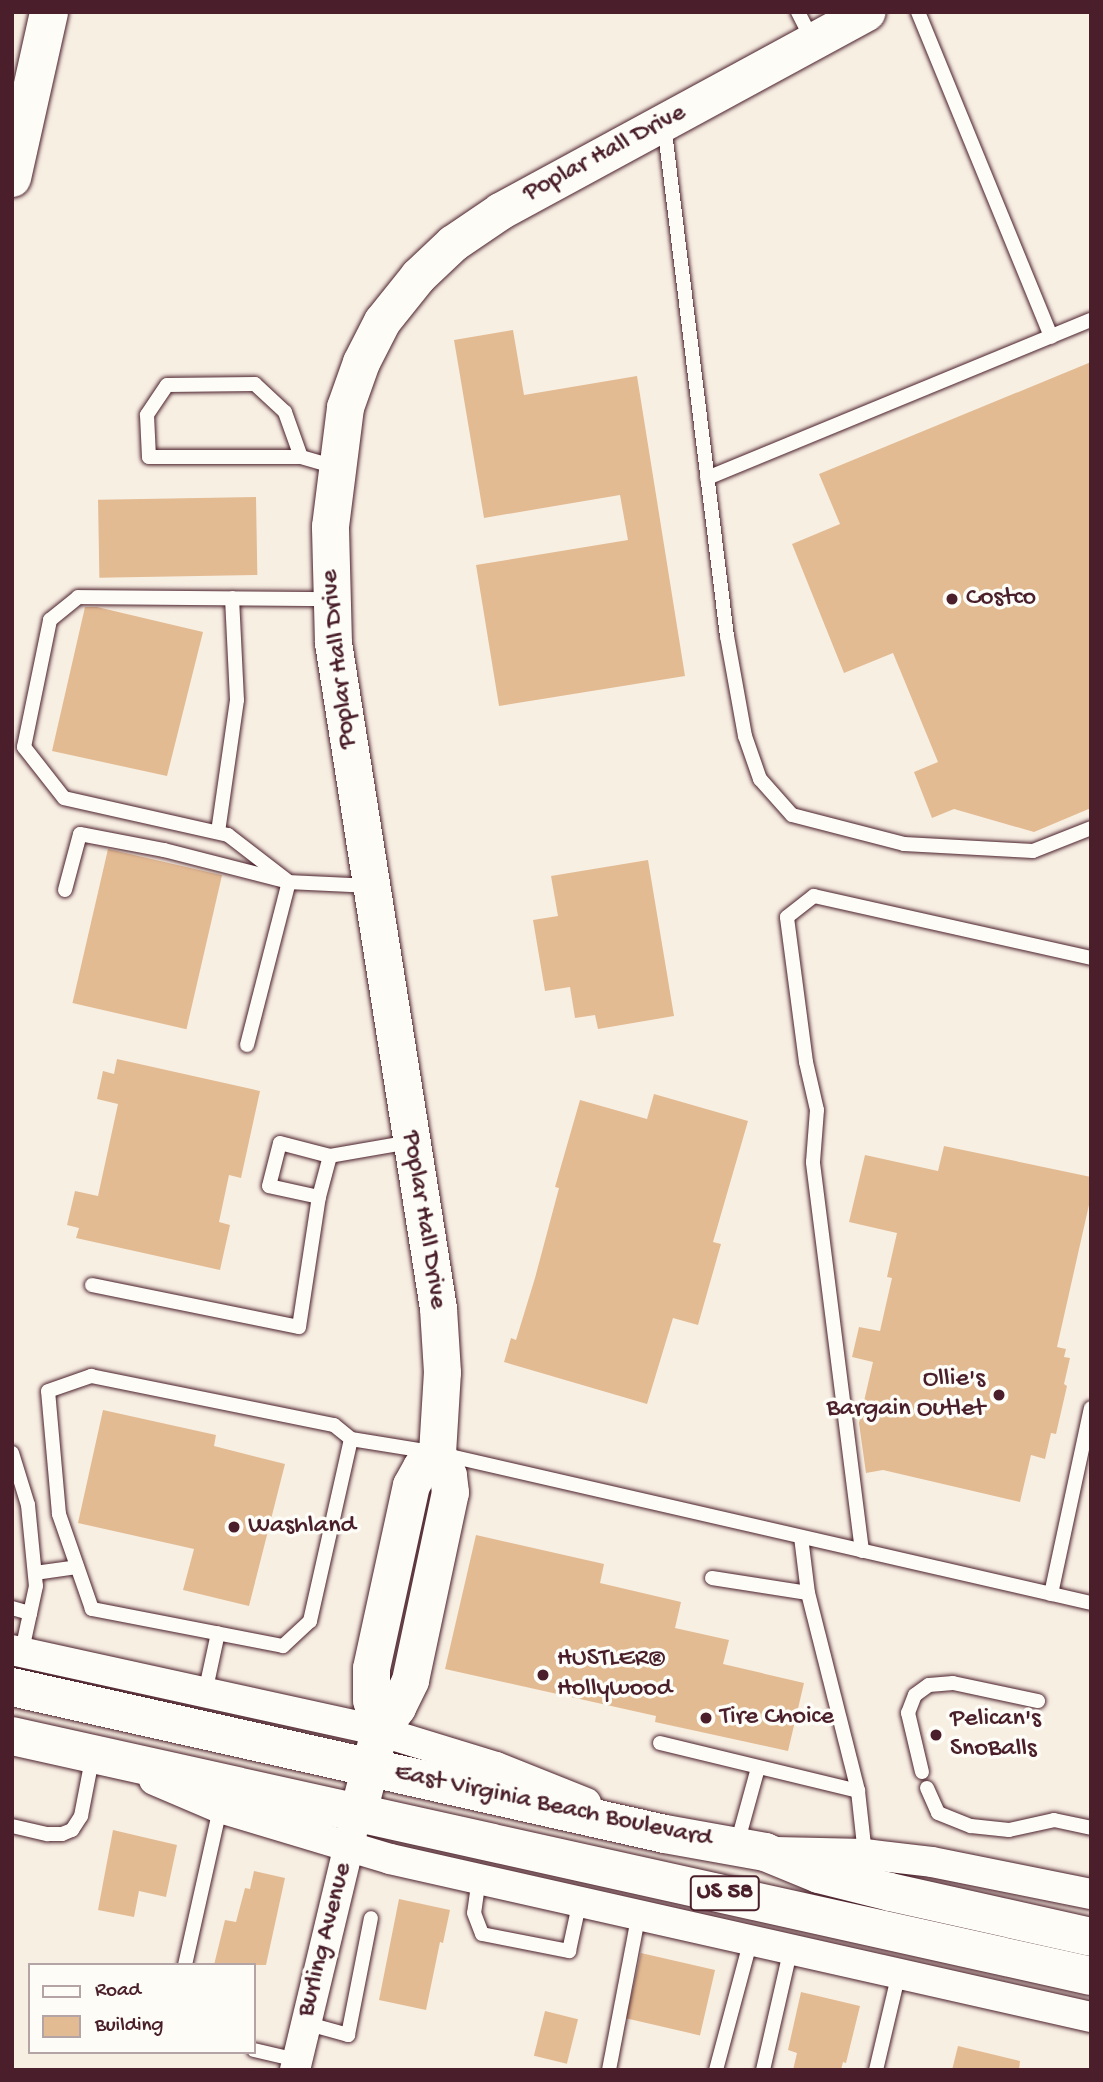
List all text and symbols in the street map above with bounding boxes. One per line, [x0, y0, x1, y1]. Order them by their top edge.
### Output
street label: Poplar Hall Drive [518, 98, 692, 210]
street label: Poplar Hall Drive [315, 568, 365, 750]
place label: Costco [966, 583, 1036, 615]
marker: Costco [944, 591, 960, 607]
street label: Poplar Hall Drive [394, 1129, 452, 1311]
place label: Ollie's Bargain Outlet [826, 1364, 985, 1426]
marker: Ollie's Bargain Outlet [991, 1387, 1007, 1403]
place label: Washland [248, 1511, 356, 1543]
marker: Washland [226, 1519, 242, 1535]
place label: HUSTLER® Hollywood [557, 1644, 672, 1706]
marker: HUSTLER® Hollywood [535, 1667, 551, 1683]
place label: Tire Choice [720, 1702, 834, 1734]
place label: Pelican's SnoBalls [950, 1704, 1041, 1766]
marker: Tire Choice [698, 1710, 714, 1726]
marker: Pelican's SnoBalls [928, 1727, 944, 1743]
street label: East Virginia Beach Boulevard [391, 1758, 715, 1856]
street label: Burling Avenue [292, 1860, 360, 2020]
road number: US 58 [688, 1872, 762, 1914]
legend [28, 1963, 256, 2054]
text: Road [95, 1979, 141, 2004]
text: Building [95, 2014, 164, 2039]

